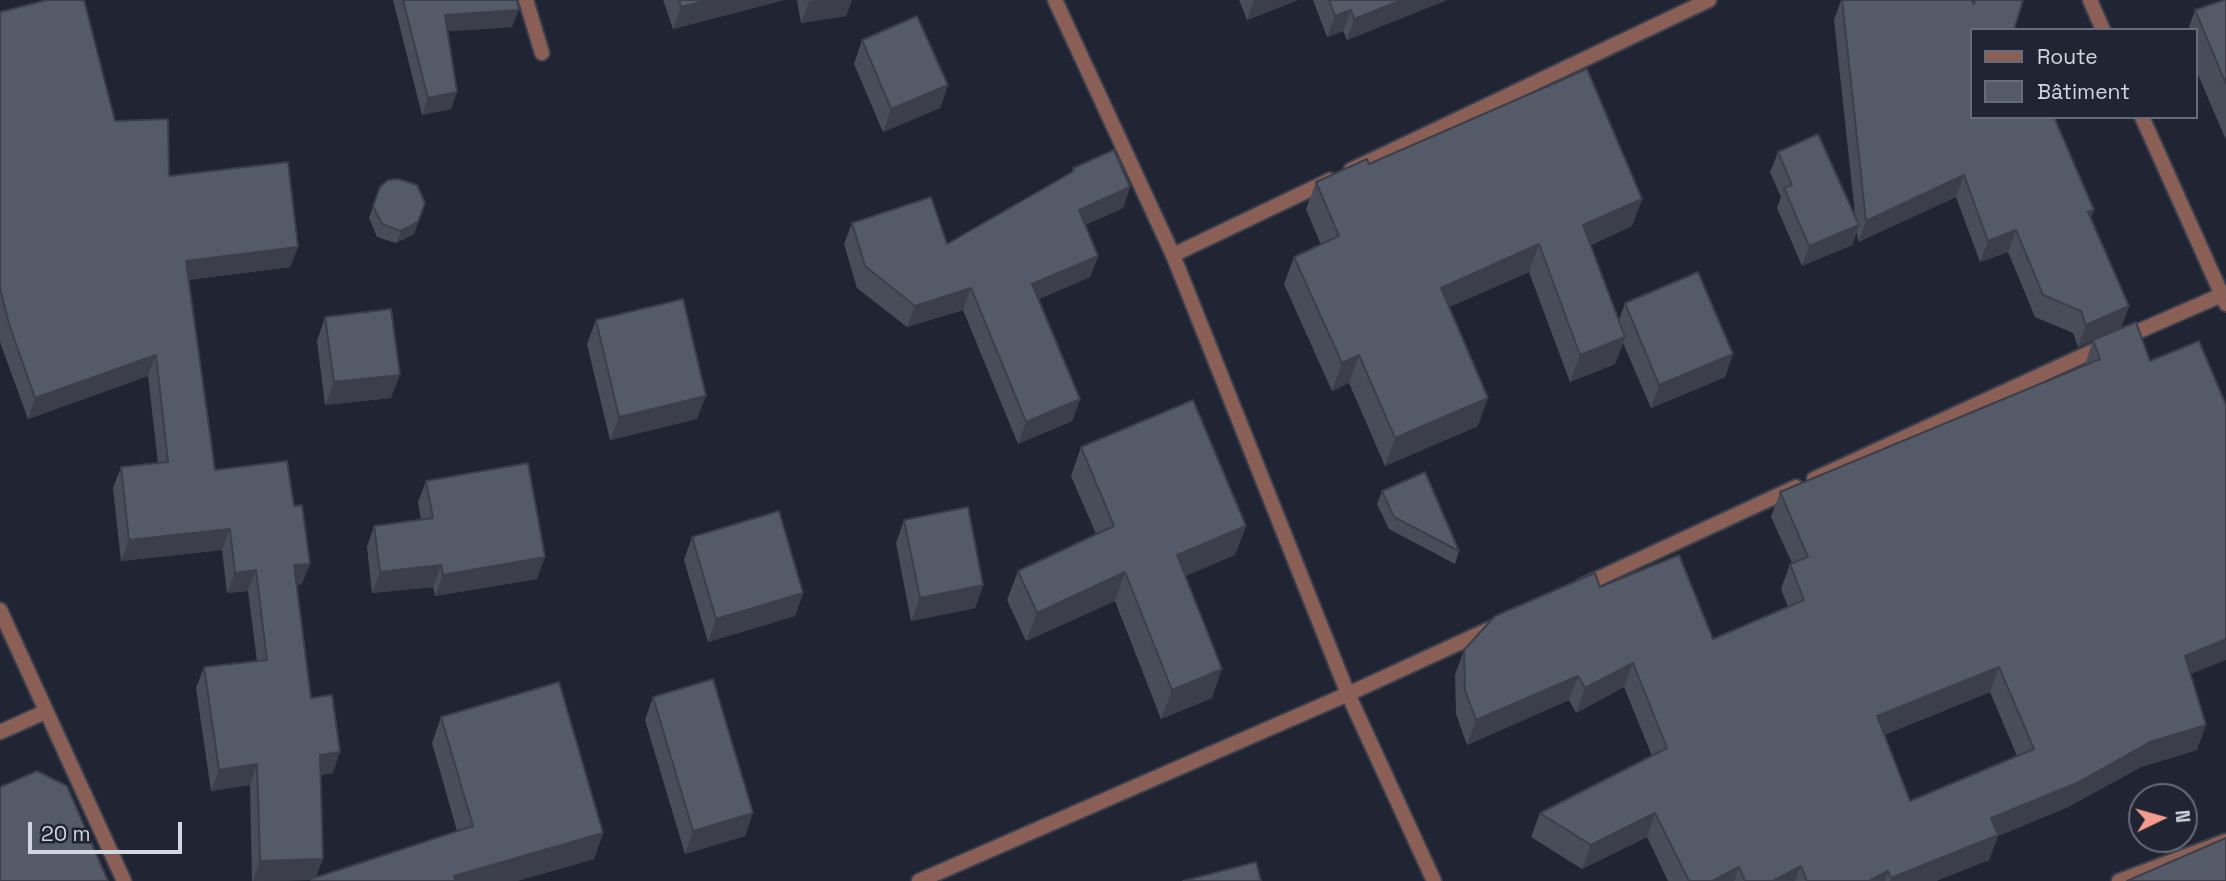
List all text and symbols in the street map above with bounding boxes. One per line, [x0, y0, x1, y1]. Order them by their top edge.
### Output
legend [1970, 28, 2198, 119]
text: Route [2037, 43, 2098, 70]
text: Bâtiment [2037, 78, 2130, 105]
north arrow [2128, 783, 2198, 853]
scale bar [32, 808, 186, 852]
text: N [2169, 809, 2195, 824]
text: 20 m [41, 820, 91, 847]

